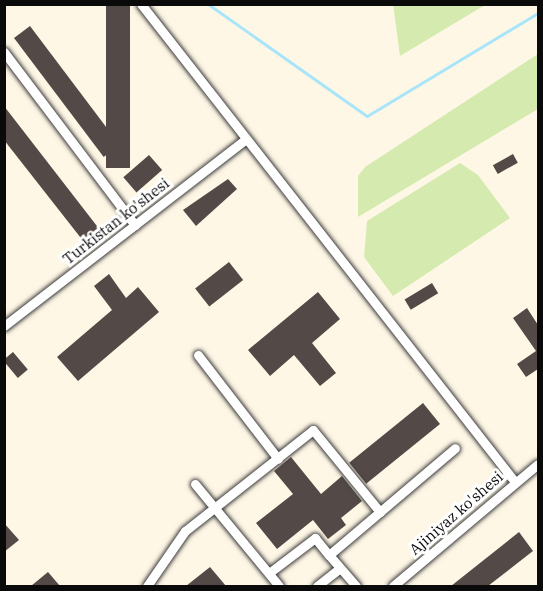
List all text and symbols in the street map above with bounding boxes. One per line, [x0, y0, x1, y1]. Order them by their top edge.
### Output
street label: Turkistan ko'shesi [59, 174, 173, 268]
street label: Ajiniyaz ko'shesi [406, 467, 506, 559]

